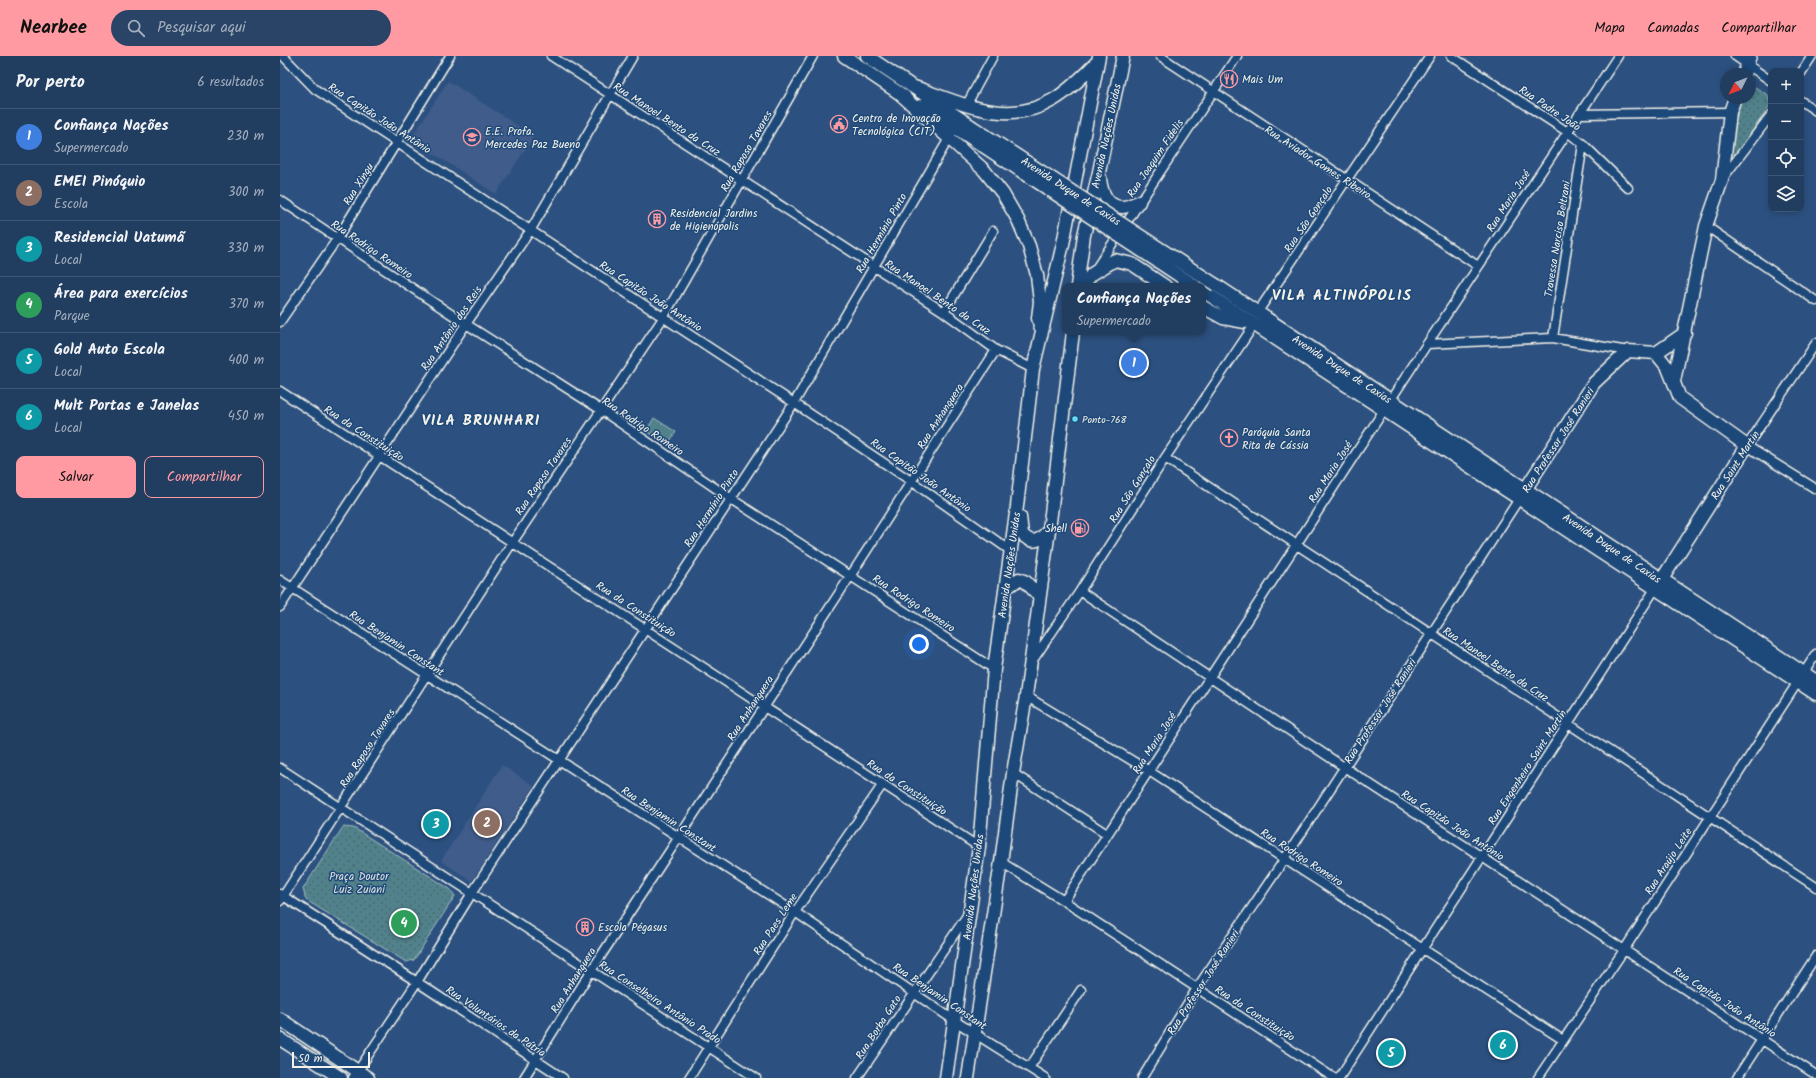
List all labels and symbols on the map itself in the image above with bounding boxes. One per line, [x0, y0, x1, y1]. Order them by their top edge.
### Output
north arrow [1720, 68, 1756, 104]
restaurant icon: Mais Um [1219, 69, 1239, 89]
place label: Mais Um [1242, 71, 1283, 89]
street label: Rua Manoel Bento da Cruz [609, 78, 724, 161]
street label: Rua Capitão João Antônio [324, 79, 435, 159]
street label: Rua Padre João [1515, 81, 1584, 136]
street label: Avenida Nações Unidas [1087, 82, 1127, 190]
street label: Rua Raposo Tavares [716, 107, 778, 196]
place label: Centro de Inovação Tecnológica (CIT) [852, 110, 941, 141]
public building icon: Centro de Inovação Tecnológica (CIT) [829, 114, 849, 134]
street label: Rua Joaquim Fidelis [1123, 115, 1189, 202]
street label: Rua Aviador Gomes Ribeiro [1260, 121, 1375, 204]
place label: E.E. Profa. Mercedes Paz Bueno [485, 123, 580, 154]
school or university icon: E.E. Profa. Mercedes Paz Bueno [462, 127, 482, 147]
street label: Avenida Duque de Caxias [1017, 153, 1124, 231]
street label: Rua Xingu [339, 159, 379, 209]
street label: Rua Maria José [1482, 166, 1536, 236]
street label: Travessa Narciso Beltrani [1540, 179, 1576, 298]
street label: Rua São Gonçalo [1280, 183, 1338, 257]
street label: Rua Hermínio Pinto [852, 190, 912, 277]
place label: Residencial Jardins de Higienópolis [670, 205, 758, 236]
building icon: Residencial Jardins de Higienópolis [647, 209, 667, 229]
street label: Rua Rodrigo Romeiro [327, 216, 416, 284]
street label: Rua Manoel Bento da Cruz [881, 255, 994, 340]
street label: Rua Capitão João Antônio [595, 257, 706, 337]
street label: Rua Antônio dos Reis [417, 282, 487, 375]
district label: VILA ALTINÓPOLIS [1272, 284, 1412, 308]
street label: Avenida Duque de Caxias [1288, 331, 1395, 409]
pin: 1 [1121, 348, 1147, 378]
street label: Rua Anhanguera [913, 380, 969, 453]
street label: Rua Professor José Ranieri [1518, 384, 1600, 497]
street label: Rua Rodrigo Romeiro [598, 393, 687, 461]
street label: Rua da Constituição [320, 401, 407, 467]
district label: VILA BRUNHARI [422, 409, 540, 433]
place label: Ponto-768 [1082, 412, 1127, 428]
marker: Ponto-768 [1070, 414, 1080, 424]
place label: Paróquia Santa Rita de Cássia [1242, 424, 1311, 455]
street label: Rua Saint Martin [1707, 427, 1765, 504]
church icon: Paróquia Santa Rita de Cássia [1219, 428, 1239, 448]
street label: Rua Raposo Tavares [511, 433, 577, 519]
street label: Rua Capitão João Antônio [866, 434, 975, 518]
street label: Rua Maria José [1304, 437, 1358, 507]
street label: Rua São Gonçalo [1105, 452, 1161, 527]
street label: Rua Hermínio Pinto [680, 466, 744, 551]
street label: Avenida Duque de Caxias [1558, 509, 1665, 589]
street label: Avenida Nações Unidas [994, 511, 1026, 619]
fuel station icon: Shell [1070, 518, 1090, 538]
place label: Shell [1045, 520, 1067, 538]
street label: Rua Rodrigo Romeiro [869, 570, 958, 637]
street label: Rua da Constituição [592, 577, 679, 643]
street label: Rua Benjamin Constant [345, 606, 448, 682]
street label: Rua Manoel Bento da Cruz [1439, 622, 1552, 707]
your location [909, 634, 929, 654]
street label: Rua Professor José Ranieri [1340, 655, 1422, 768]
street label: Rua Anhanguera [723, 672, 779, 745]
street label: Rua Raposo Tavares [335, 705, 400, 792]
street label: Rua Engenheiro Saint Martin [1484, 706, 1572, 829]
street label: Rua Maria José [1128, 708, 1182, 778]
street label: Rua da Constituição [863, 755, 950, 821]
street label: Rua Benjamin Constant [617, 782, 720, 858]
street label: Rua Capitão João Antônio [1397, 786, 1508, 866]
pin: 2 [474, 808, 500, 838]
pin: 3 [423, 809, 449, 839]
street label: Rua Rodrigo Romeiro [1257, 824, 1346, 891]
street label: Rua Araújo Leite [1640, 824, 1697, 899]
street label: Avenida Nações Unidas [959, 833, 989, 941]
park label: Praça Doutor Luiz Zuiani [329, 868, 390, 899]
street label: Rua Paes Leme [749, 890, 803, 959]
pin: 4 [391, 908, 417, 938]
building icon: Escola Pégasus [575, 917, 595, 937]
place label: Escola Pégasus [598, 919, 667, 937]
street label: Rua Professor José Ranieri [1163, 926, 1245, 1039]
street label: Rua Anhanguera [546, 944, 601, 1017]
street label: Rua Conselheiro Antônio Prado [595, 956, 724, 1049]
street label: Rua Benjamin Constant [889, 959, 991, 1036]
street label: Rua Capitão João Antônio [1669, 963, 1780, 1043]
street label: Rua Voluntários da Pátria [442, 981, 549, 1062]
street label: Rua da Constituição [1211, 981, 1298, 1047]
street label: Rua Borba Gato [851, 992, 906, 1063]
pin: 6 [1490, 1030, 1516, 1060]
pin: 5 [1378, 1038, 1404, 1068]
scale bar [292, 1050, 370, 1069]

